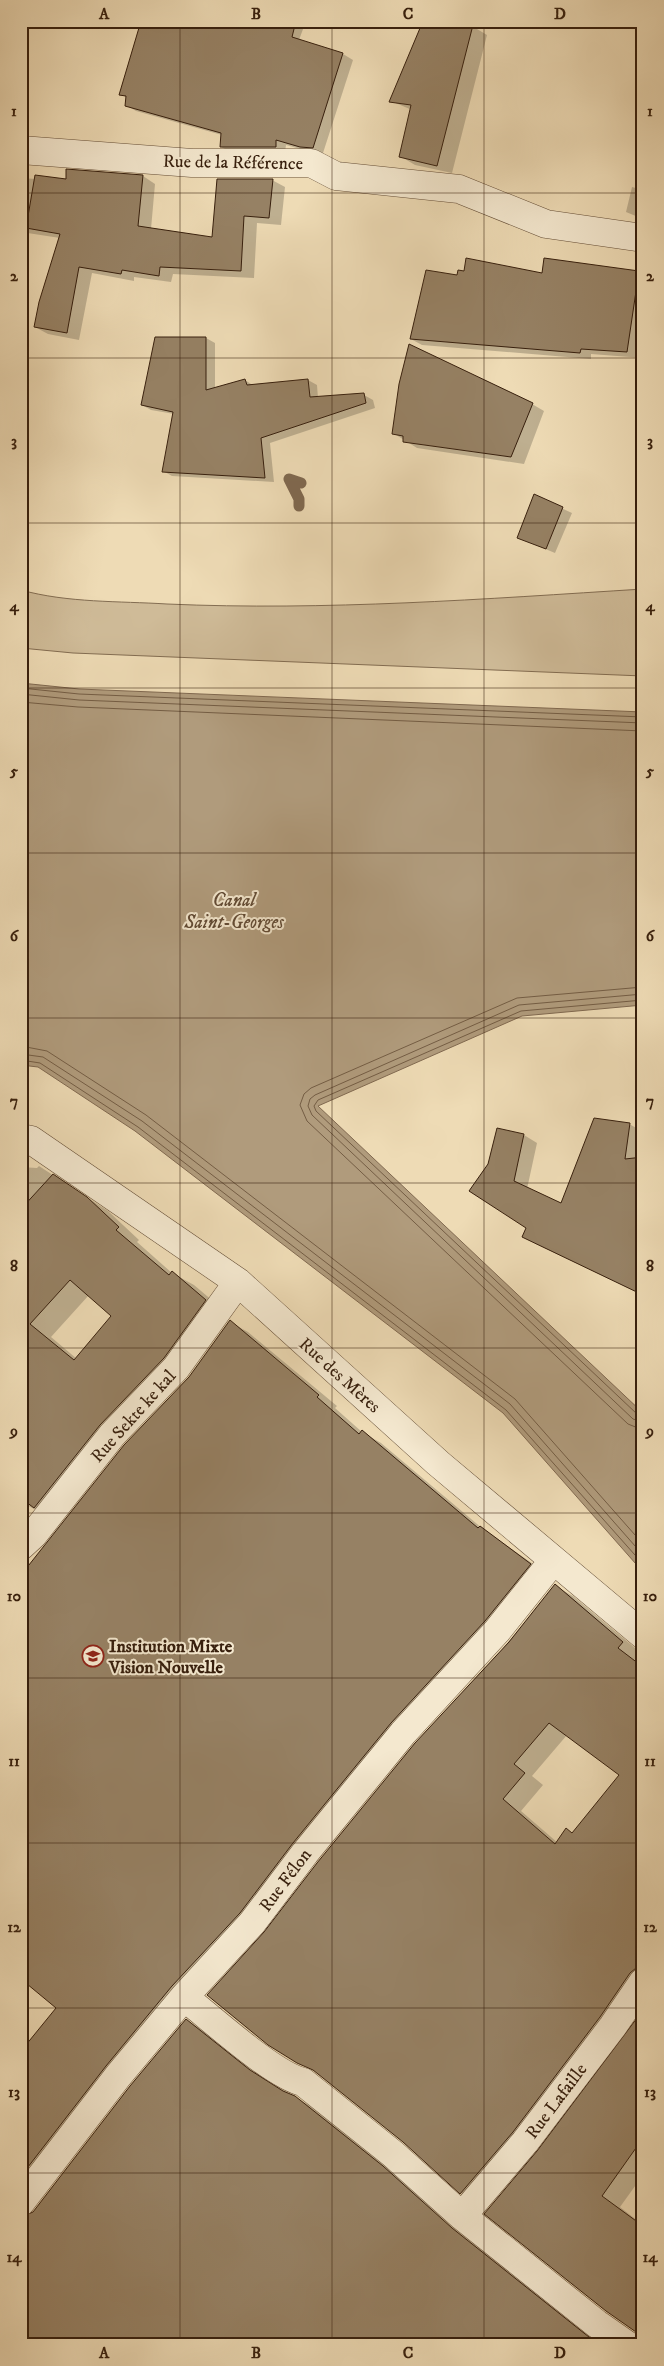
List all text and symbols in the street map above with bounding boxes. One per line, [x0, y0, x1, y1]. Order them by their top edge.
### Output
text: A [98, 4, 110, 24]
text: B [251, 4, 261, 24]
text: C [403, 4, 413, 24]
text: D [554, 4, 566, 24]
text: 1 [11, 101, 17, 121]
text: 1 [647, 101, 653, 121]
street label: Rue de la Référence [163, 151, 303, 175]
text: 2 [10, 266, 19, 286]
text: 2 [646, 266, 655, 286]
text: 3 [11, 431, 17, 451]
text: 3 [647, 431, 653, 451]
text: 4 [8, 596, 19, 616]
text: 4 [644, 596, 655, 616]
text: 5 [9, 761, 18, 781]
text: 5 [645, 761, 654, 781]
water label: Canal Saint-Georges [183, 889, 285, 934]
text: 6 [10, 926, 20, 946]
text: 6 [646, 926, 656, 946]
text: 7 [10, 1091, 18, 1111]
text: 7 [646, 1091, 654, 1111]
text: 8 [10, 1256, 18, 1276]
text: 8 [646, 1256, 654, 1276]
street label: Rue des Mères [294, 1333, 385, 1418]
street label: Rue Sekte ke kal [86, 1365, 181, 1467]
text: 9 [9, 1421, 18, 1441]
text: 9 [645, 1421, 654, 1441]
text: 10 [7, 1586, 22, 1606]
text: 10 [643, 1586, 658, 1606]
place label: Institution Mixte Vision Nouvelle [108, 1636, 233, 1679]
school or university icon: Institution Mixte Vision Nouvelle [81, 1644, 105, 1668]
text: 11 [8, 1751, 20, 1771]
text: 11 [644, 1751, 656, 1771]
street label: Rue Félon [255, 1844, 317, 1917]
text: 12 [7, 1917, 22, 1937]
text: 12 [643, 1917, 658, 1937]
street label: Rue Lafaille [521, 2060, 592, 2144]
text: 13 [8, 2082, 20, 2102]
text: 13 [644, 2082, 656, 2102]
text: 14 [6, 2247, 22, 2267]
text: 14 [642, 2247, 658, 2267]
text: A [98, 2343, 110, 2363]
text: B [251, 2343, 261, 2363]
text: C [403, 2343, 413, 2363]
text: D [554, 2343, 566, 2363]

